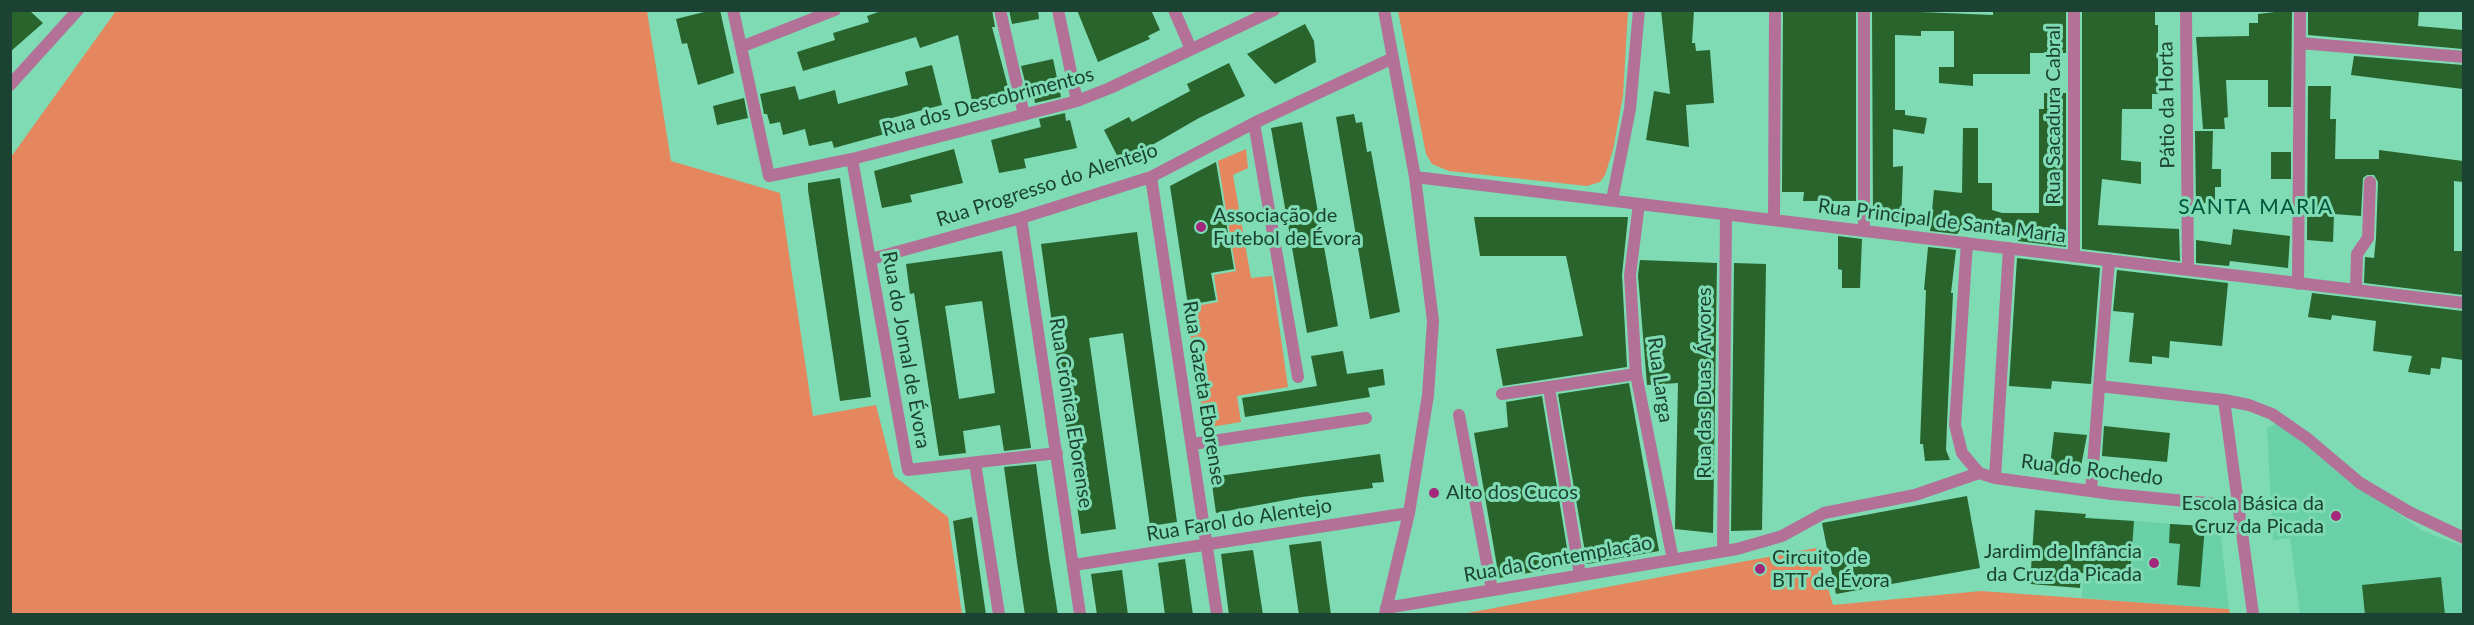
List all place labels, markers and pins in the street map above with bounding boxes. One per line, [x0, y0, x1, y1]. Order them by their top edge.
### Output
place label: Associação de Futebol de Évora [1213, 204, 1361, 251]
marker: Associação de Futebol de Évora [1194, 220, 1208, 234]
place label: Alto dos Cucos [1446, 481, 1578, 505]
marker: Alto dos Cucos [1427, 486, 1441, 500]
place label: Escola Básica da Cruz da Picada [2182, 492, 2324, 539]
marker: Escola Básica da Cruz da Picada [2329, 509, 2343, 523]
place label: Jardim de Infância da Cruz da Picada [1984, 540, 2142, 587]
place label: Circuito de BTT de Évora [1772, 546, 1890, 593]
marker: Jardim de Infância da Cruz da Picada [2147, 556, 2161, 570]
marker: Circuito de BTT de Évora [1753, 562, 1767, 576]

